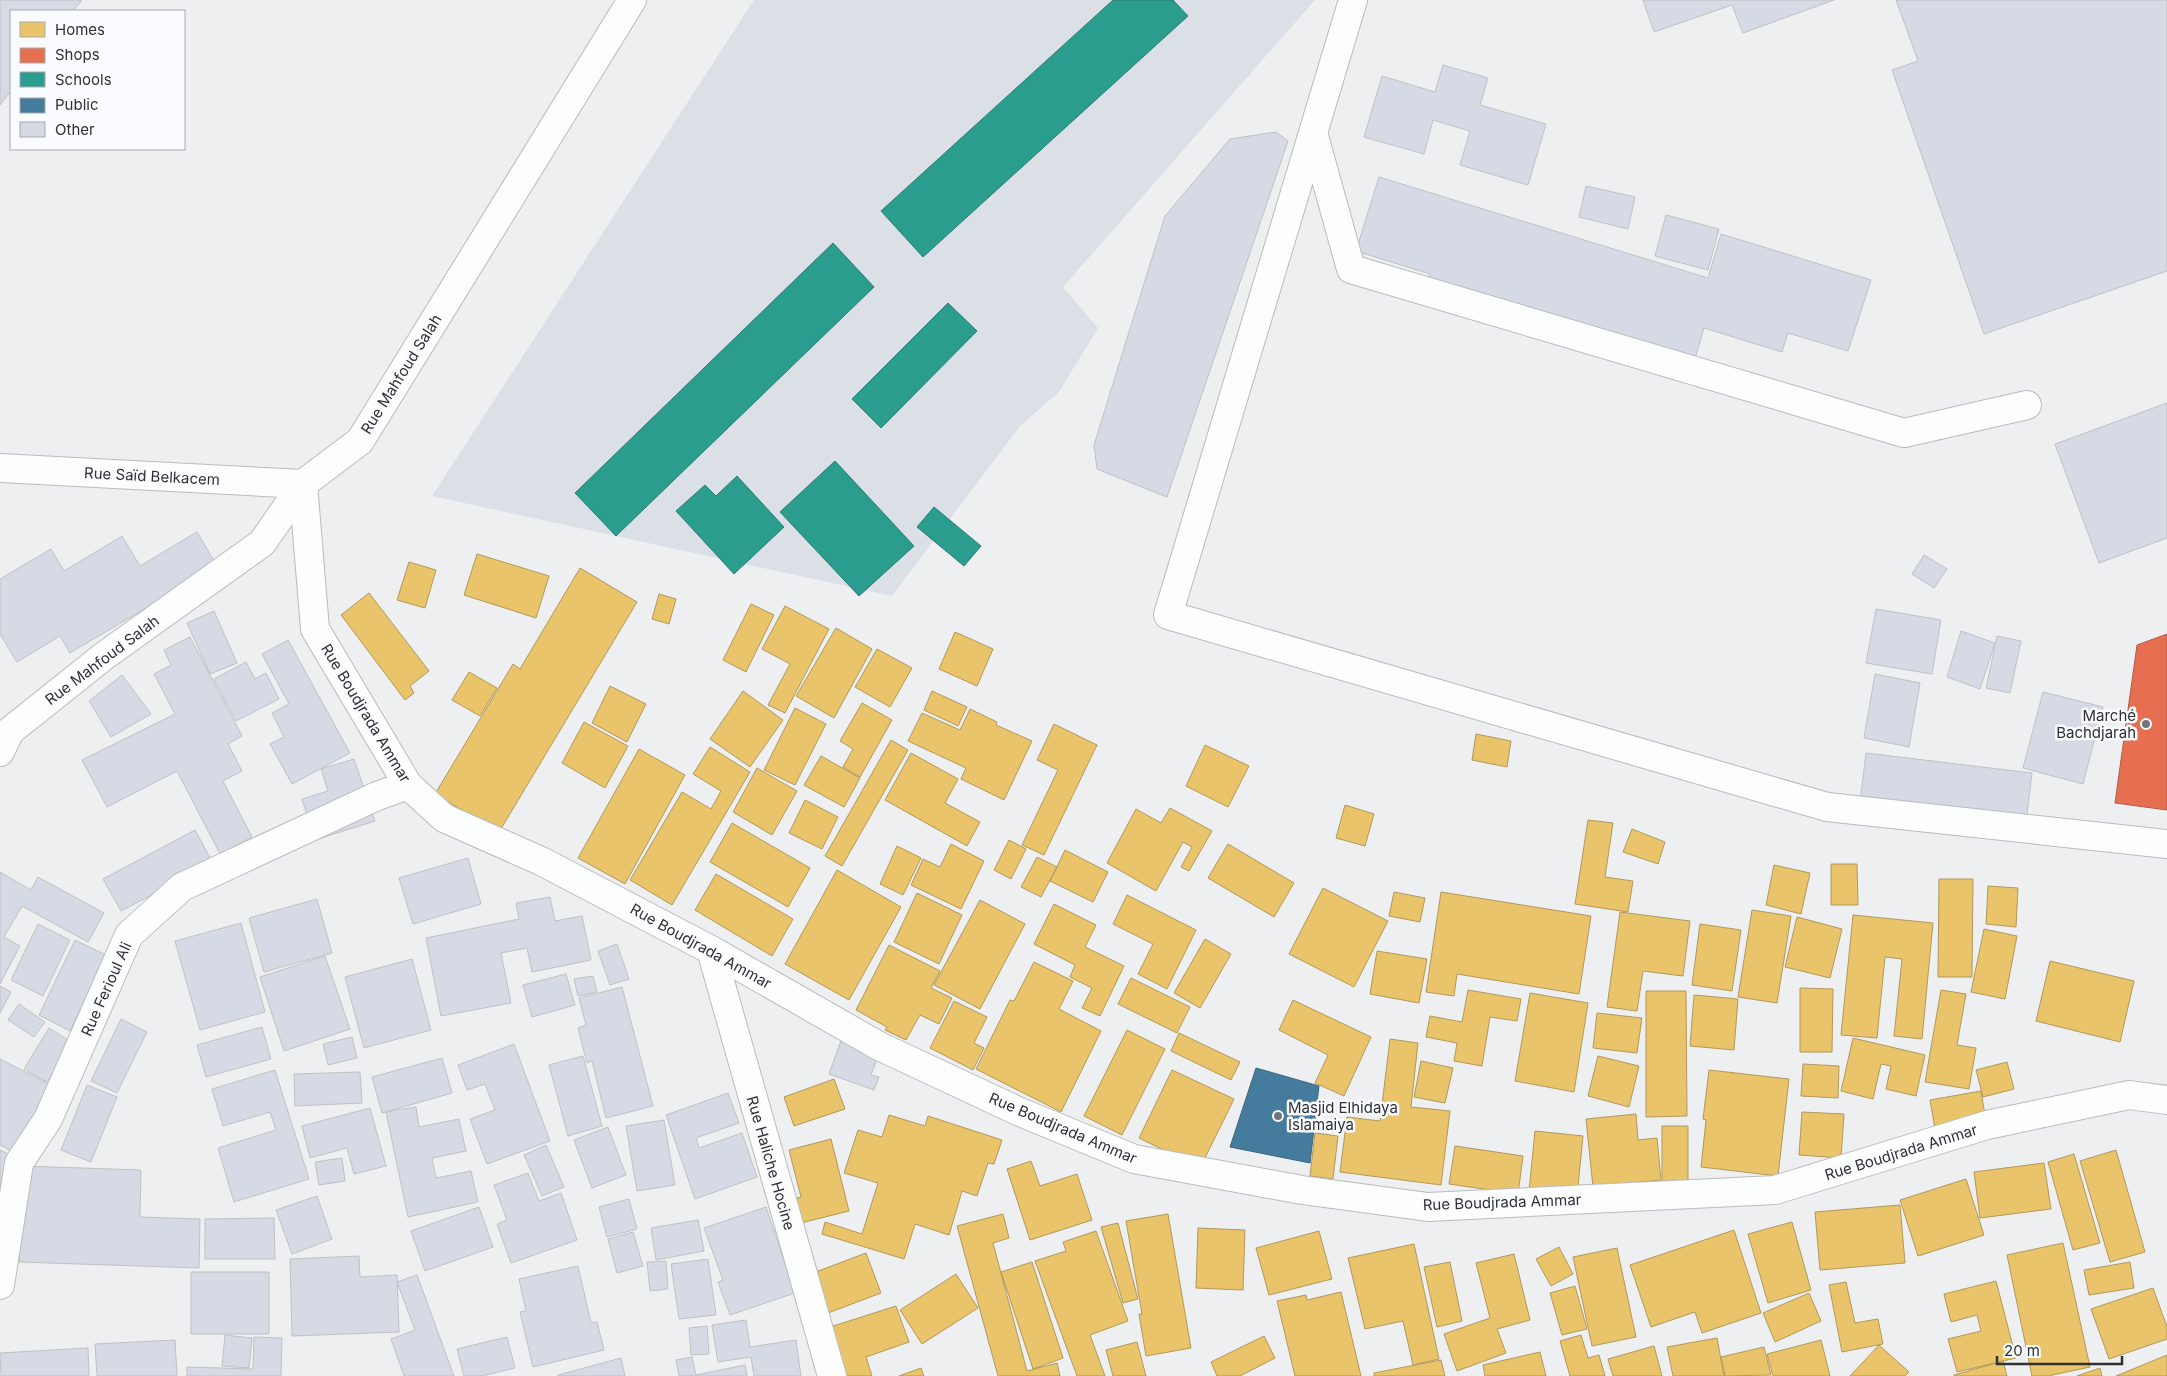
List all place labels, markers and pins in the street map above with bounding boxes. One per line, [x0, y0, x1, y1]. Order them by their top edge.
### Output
place label: Marché Bachdjarah [2056, 706, 2136, 742]
marker: Marché Bachdjarah [2140, 718, 2152, 730]
place label: Masjid Elhidaya Islamaiya [1288, 1098, 1398, 1134]
marker: Masjid Elhidaya Islamaiya [1272, 1110, 1284, 1122]

